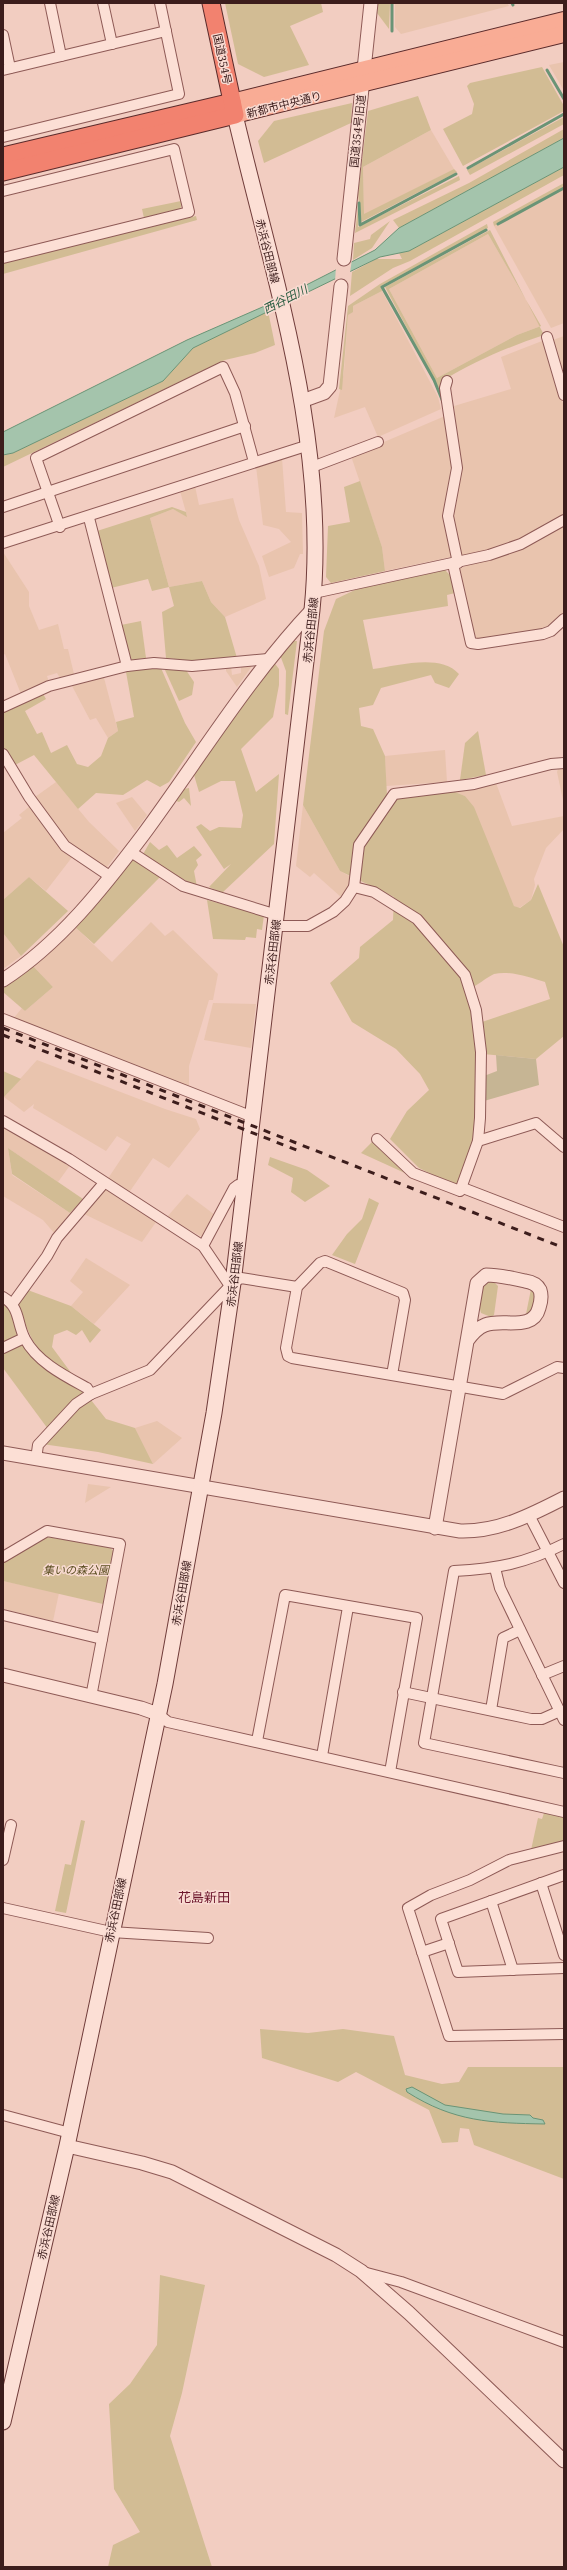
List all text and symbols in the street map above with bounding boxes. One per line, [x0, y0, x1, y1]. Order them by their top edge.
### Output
street label: 国道354号 [210, 32, 236, 86]
street label: 新都市中央通り [245, 87, 323, 121]
street label: 国道354号旧道 [346, 94, 368, 168]
street label: 赤浜谷田部線 [253, 217, 283, 285]
water label: 西谷田川 [260, 280, 312, 317]
street label: 赤浜谷田部線 [299, 596, 321, 664]
street label: 赤浜谷田部線 [261, 918, 283, 986]
street label: 赤浜谷田部線 [223, 1240, 245, 1308]
street label: 赤浜谷田部線 [168, 1559, 194, 1627]
park label: 集いの森公園 [43, 1562, 111, 1577]
street label: 赤浜谷田部線 [101, 1876, 129, 1944]
district label: 花島新田 [178, 1888, 230, 1906]
street label: 赤浜谷田部線 [33, 2193, 63, 2261]

